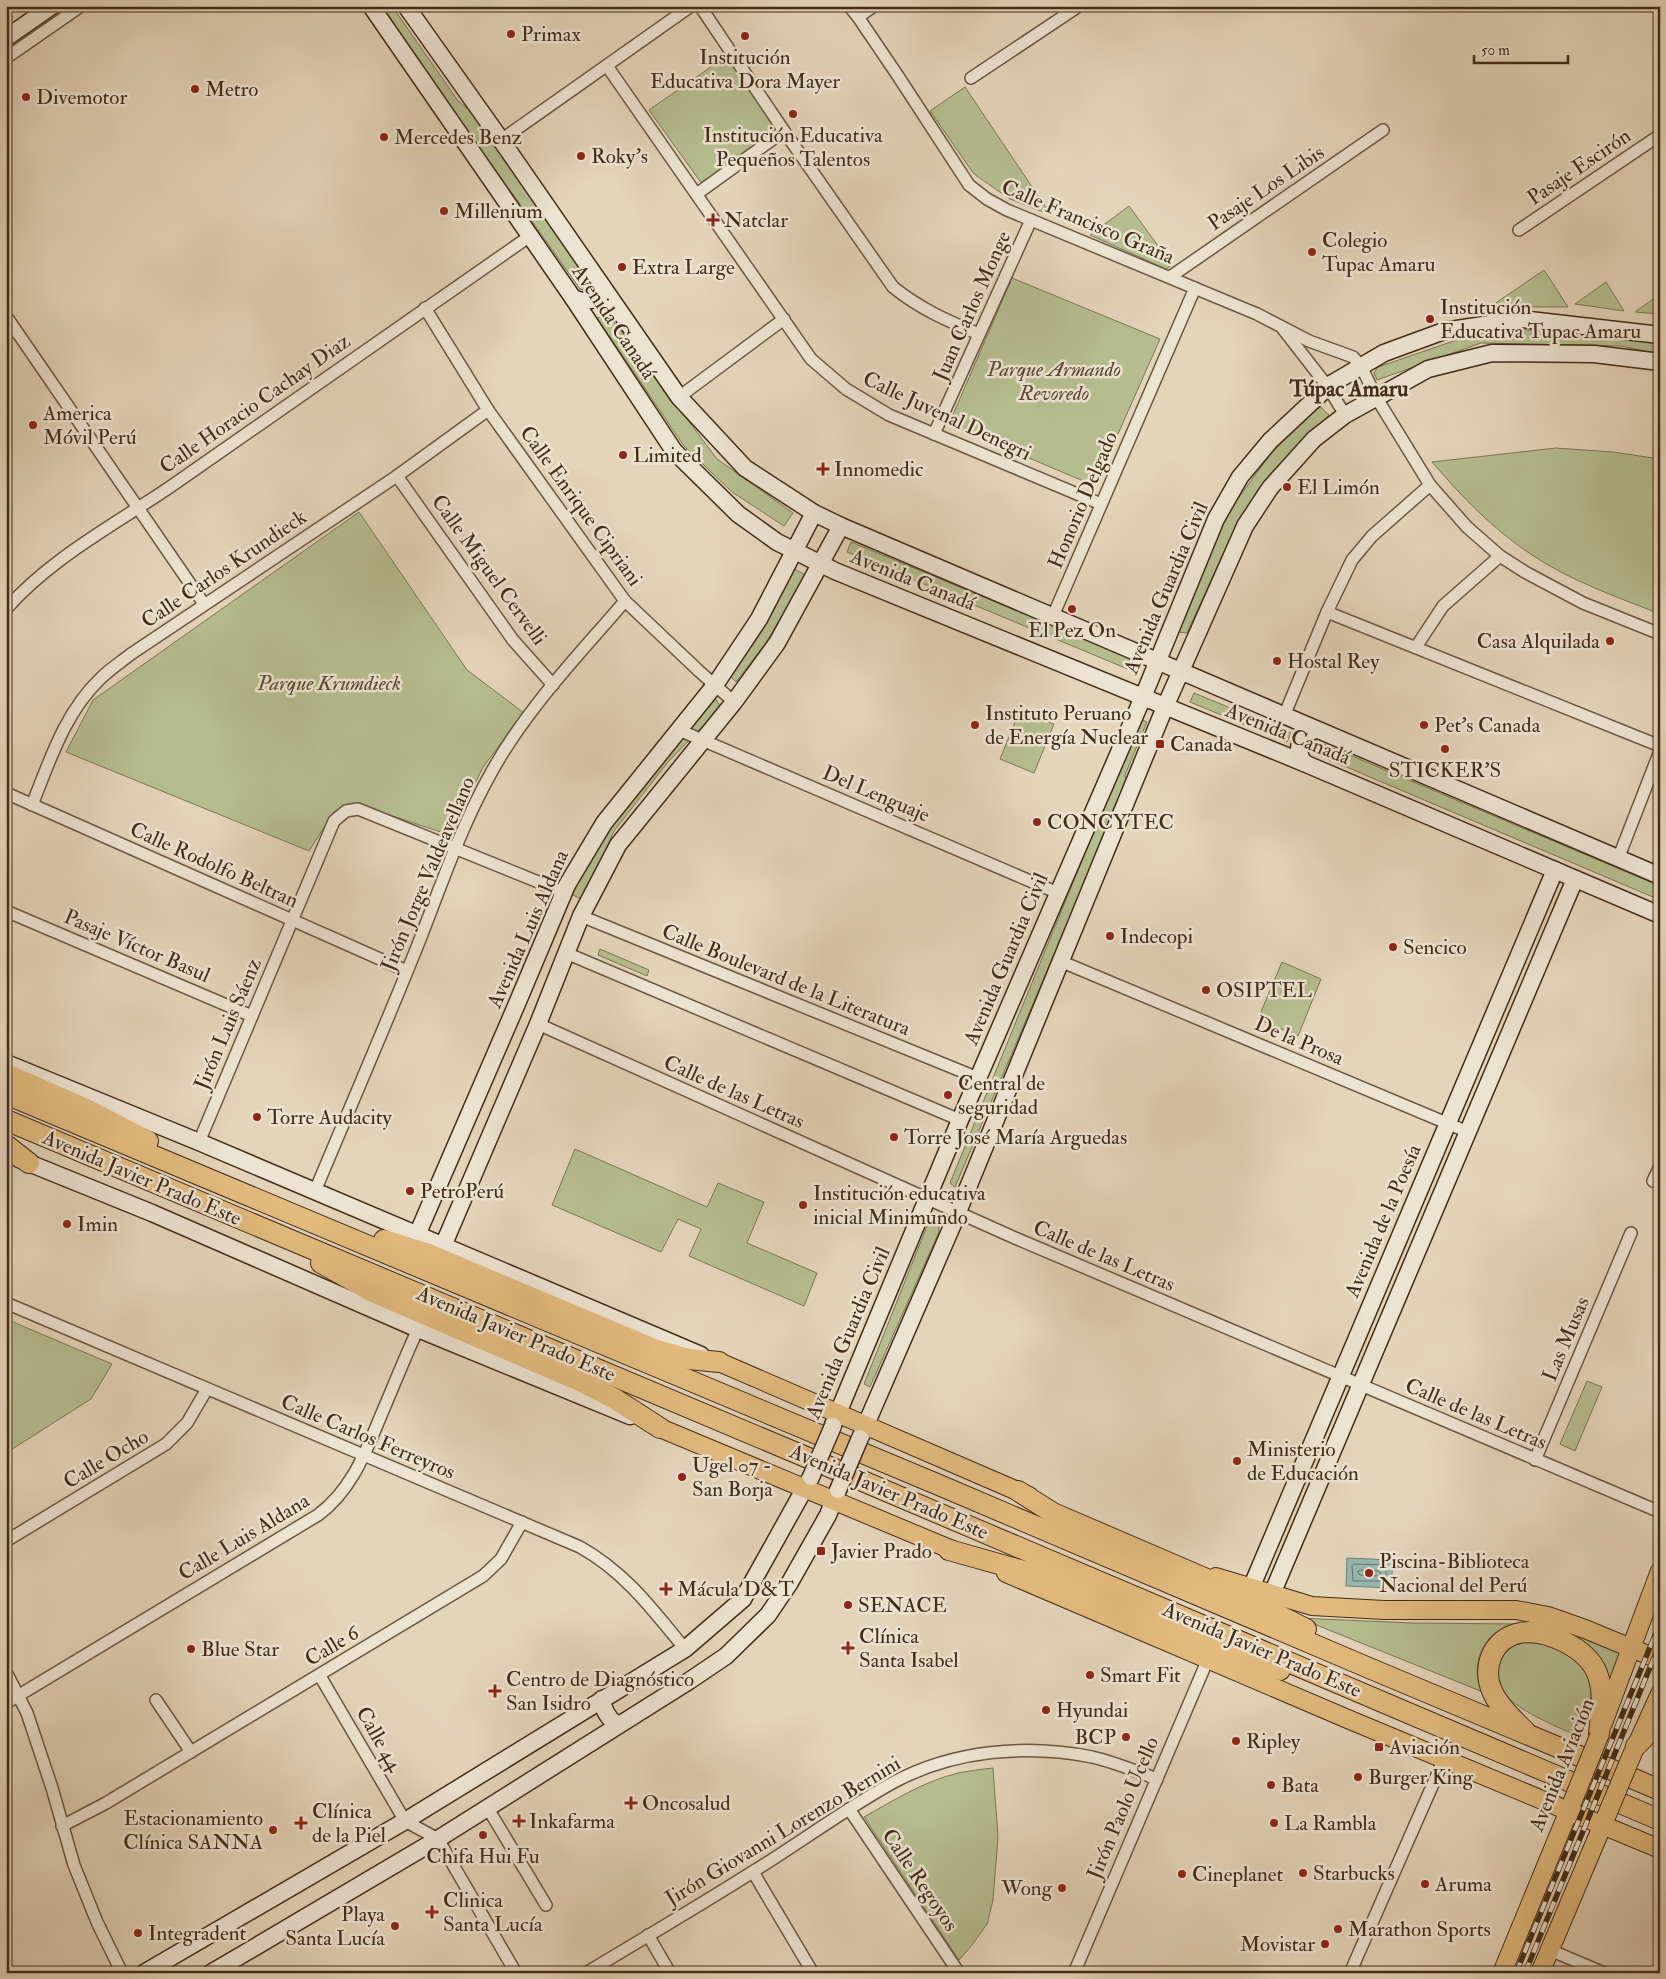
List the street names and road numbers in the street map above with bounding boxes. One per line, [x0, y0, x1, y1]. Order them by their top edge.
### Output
street label: Pasaje Escirón [1522, 122, 1636, 212]
street label: Pasaje Los Libis [1202, 139, 1330, 237]
street label: Calle Francisco Graña [997, 173, 1179, 271]
street label: Juan Carlos Monge [926, 227, 1017, 386]
street label: Avenida Canadá [565, 259, 662, 385]
street label: Calle Horacio Cachay Diaz [154, 328, 356, 480]
street label: Calle Juvenal Denegri [858, 365, 1036, 467]
street label: Calle Enrique Cipriani [514, 420, 649, 592]
street label: Honorio Delgado [1042, 427, 1124, 573]
street label: Calle Miguel Cervelli [425, 489, 553, 651]
street label: Avenida Guardia Civil [1117, 497, 1215, 679]
street label: Calle Carlos Krundieck [136, 504, 312, 634]
street label: Avenida Canadá [846, 542, 980, 617]
street label: Avenida Canadá [1221, 696, 1355, 771]
street label: Del Lenguaje [818, 759, 934, 829]
street label: Jirón Jorge Valdeavellano [374, 773, 481, 976]
street label: Calle Rodolfo Beltran [126, 816, 303, 914]
street label: Avenida Luis Aldana [481, 845, 575, 1013]
street label: Avenida Guardia Civil [957, 868, 1055, 1050]
street label: Pasaje Víctor Basul [60, 903, 215, 989]
street label: Calle Boulevard de la Literatura [658, 918, 914, 1042]
street label: Jirón Luis Sáenz [188, 954, 268, 1095]
street label: De la Prosa [1250, 1010, 1348, 1072]
street label: Calle de las Letras [659, 1049, 809, 1135]
street label: Avenida Javier Prado Este [38, 1123, 246, 1232]
street label: Avenida de la Poesía [1338, 1140, 1428, 1303]
street label: Calle de las Letras [1029, 1214, 1179, 1298]
street label: Avenida Guardia Civil [799, 1242, 897, 1424]
street label: Avenida Javier Prado Este [412, 1279, 620, 1388]
street label: Las Musas [1536, 1293, 1596, 1385]
street label: Calle de las Letras [1401, 1372, 1551, 1456]
street label: Calle Carlos Ferreyros [277, 1388, 459, 1486]
street label: Calle Ocho [59, 1423, 153, 1495]
street label: Avenida Javier Prado Este [785, 1437, 993, 1546]
street label: Calle Luis Aldana [174, 1487, 315, 1587]
street label: Avenida Javier Prado Este [1158, 1595, 1366, 1704]
street label: Calle 6 [300, 1619, 365, 1673]
street label: Avenida Aviación [1523, 1694, 1601, 1836]
street label: Calle 44 [350, 1702, 409, 1778]
street label: Jirón Paolo Ucello [1080, 1733, 1165, 1884]
street label: Jirón Giovanni Lorenzo Bernini [659, 1750, 906, 1913]
street label: Calle Regoyos [876, 1823, 964, 1937]

